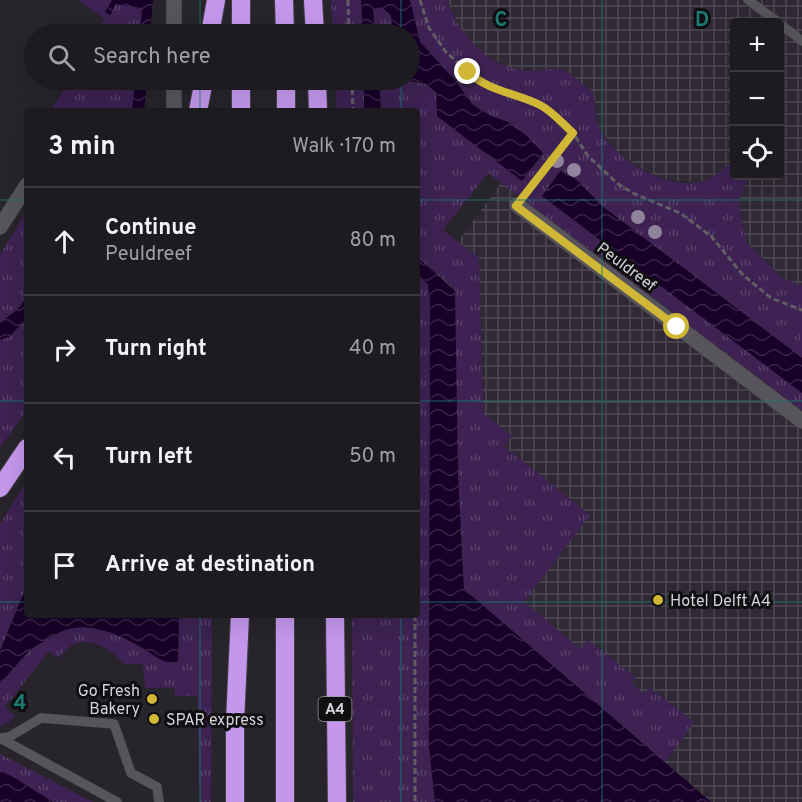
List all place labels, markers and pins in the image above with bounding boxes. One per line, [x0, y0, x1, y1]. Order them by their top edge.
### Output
place label: Hotel Delft A4 [670, 592, 771, 612]
marker: Hotel Delft A4 [651, 593, 665, 607]
place label: Go Fresh Bakery [78, 682, 140, 720]
marker: Go Fresh Bakery [145, 692, 159, 706]
place label: SPAR express [166, 711, 264, 731]
marker: SPAR express [147, 712, 161, 726]

